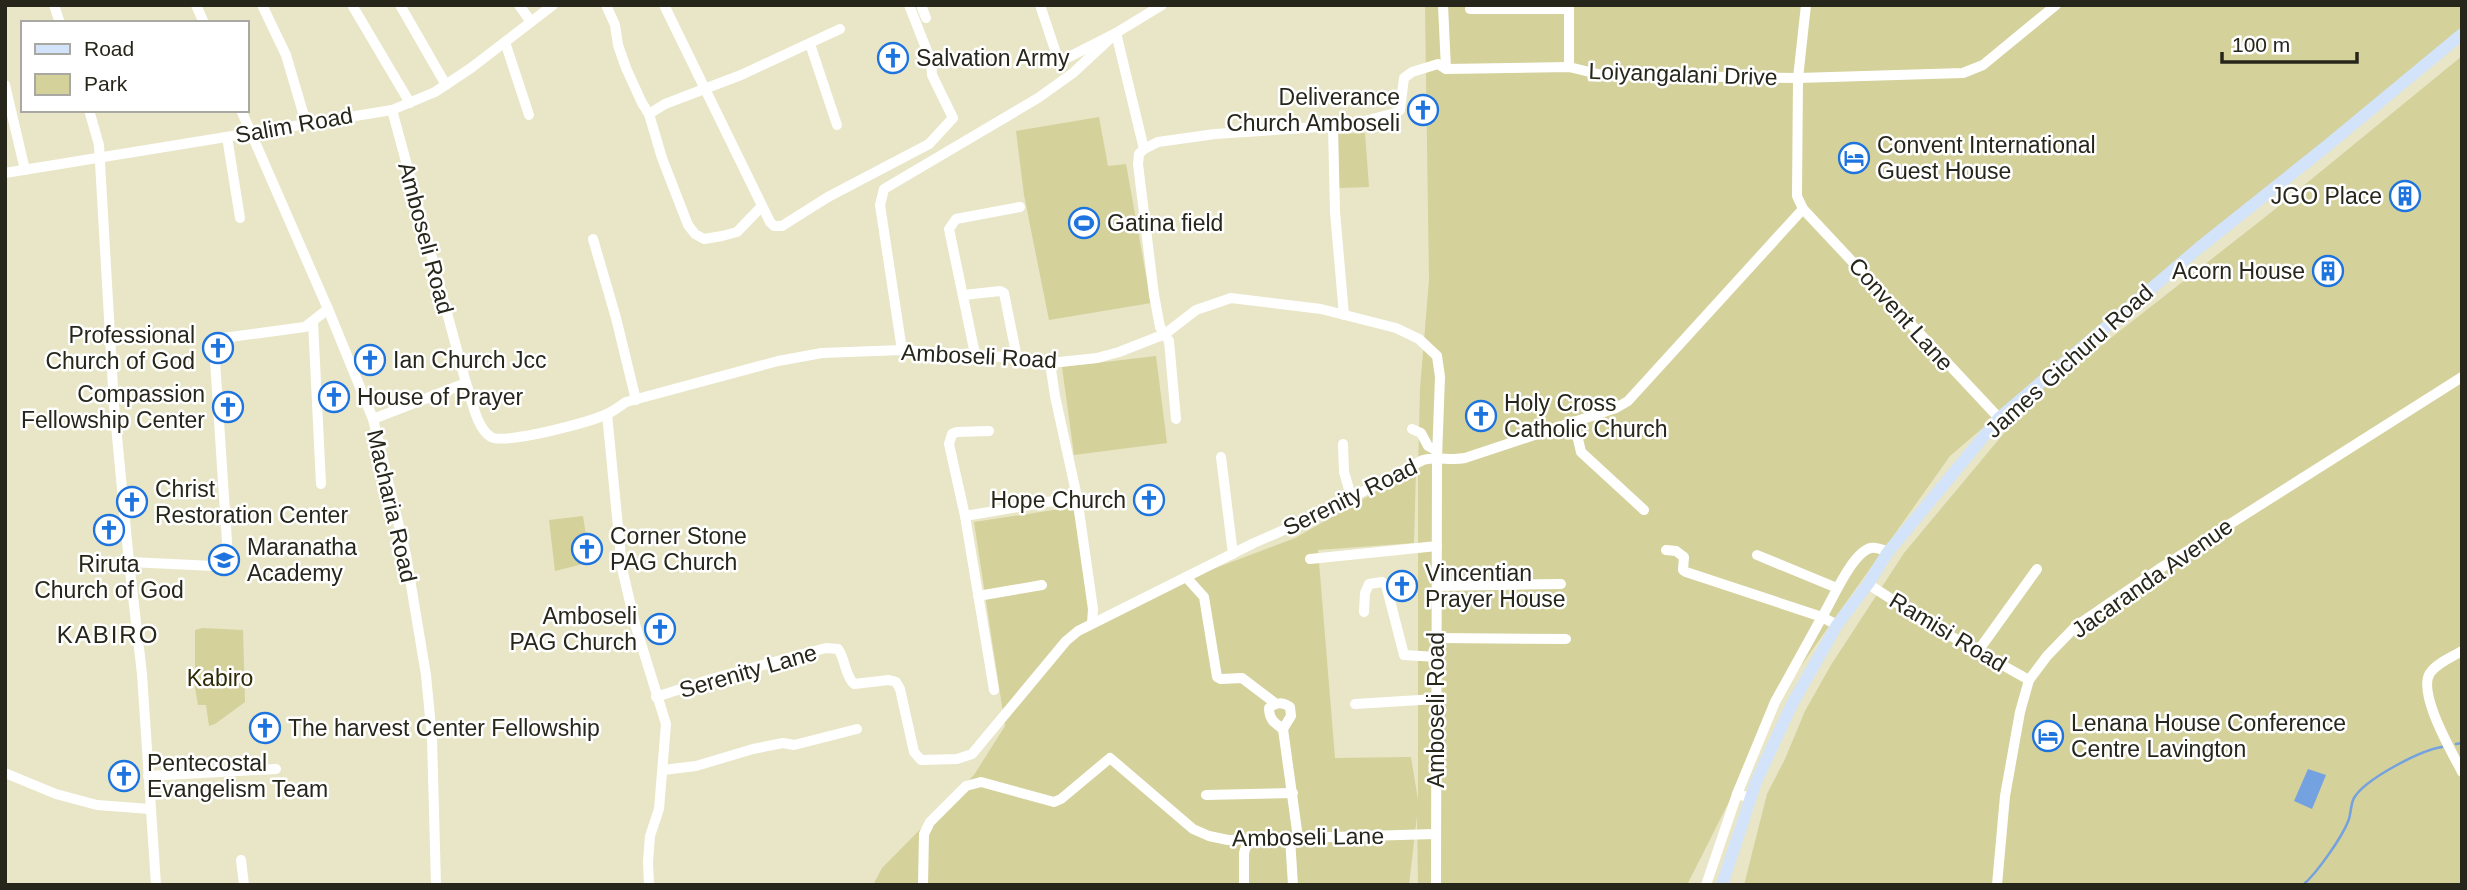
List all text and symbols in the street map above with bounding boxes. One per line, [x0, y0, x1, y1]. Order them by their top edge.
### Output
legend [21, 21, 248, 112]
scale bar [2222, 21, 2357, 65]
text: 100 m [2232, 33, 2290, 56]
text: Road [84, 37, 134, 60]
church icon: Salvation Army [876, 41, 910, 75]
place label: Salvation Army [916, 45, 1070, 71]
street label: Loiyangalani Drive [1588, 58, 1778, 90]
text: Park [84, 72, 128, 95]
place label: Deliverance Church Amboseli [1226, 84, 1400, 136]
church icon: Deliverance Church Amboseli [1406, 93, 1440, 127]
street label: Salim Road [233, 102, 355, 148]
place label: Convent International Guest House [1877, 132, 2096, 184]
hotel icon: Convent International Guest House [1837, 141, 1871, 175]
street label: Amboseli Road [393, 159, 459, 317]
building icon: JGO Place [2388, 179, 2422, 213]
place label: JGO Place [2271, 183, 2382, 209]
sports icon: Gatina field [1067, 206, 1101, 240]
place label: Gatina field [1107, 210, 1223, 236]
street label: Convent Lane [1843, 252, 1959, 376]
building icon: Acorn House [2311, 254, 2345, 288]
place label: Acorn House [2172, 258, 2305, 284]
street label: James Gichuru Road [1980, 279, 2158, 443]
place label: Professional Church of God [45, 322, 195, 374]
church icon: Professional Church of God [201, 331, 235, 365]
street label: Amboseli Road [900, 339, 1058, 373]
church icon: Ian Church Jcc [353, 343, 387, 377]
place label: Ian Church Jcc [393, 347, 546, 373]
church icon: House of Prayer [317, 380, 351, 414]
place label: Compassion Fellowship Center [21, 381, 205, 433]
place label: House of Prayer [357, 384, 524, 410]
church icon: Compassion Fellowship Center [211, 390, 245, 424]
place label: Holy Cross Catholic Church [1504, 390, 1668, 442]
church icon: Holy Cross Catholic Church [1464, 399, 1498, 433]
street label: Macharia Road [362, 427, 422, 585]
street label: Serenity Road [1279, 453, 1421, 541]
place label: Christ Restoration Center [155, 476, 348, 528]
church icon: Hope Church [1132, 483, 1166, 517]
church icon: Christ Restoration Center [115, 485, 149, 519]
place label: Hope Church [990, 487, 1126, 513]
church icon: Riruta Church of God [92, 513, 126, 547]
street label: Jacaranda Avenue [2067, 513, 2237, 643]
place label: Corner Stone PAG Church [610, 523, 747, 575]
church icon: Corner Stone PAG Church [570, 532, 604, 566]
place label: Maranatha Academy [247, 534, 357, 586]
school or university icon: Maranatha Academy [207, 543, 241, 577]
place label: Riruta Church of God [34, 551, 184, 603]
place label: Vincentian Prayer House [1425, 560, 1566, 612]
church icon: Vincentian Prayer House [1385, 569, 1419, 603]
street label: Ramisi Road [1885, 587, 2011, 677]
place label: Amboseli PAG Church [510, 603, 637, 655]
church icon: Amboseli PAG Church [643, 612, 677, 646]
district label: KABIRO [57, 621, 159, 648]
street label: Amboseli Road [1423, 632, 1449, 788]
street label: Serenity Lane [676, 639, 820, 703]
park label: Kabiro [187, 665, 253, 691]
place label: Lenana House Conference Centre Lavington [2071, 710, 2346, 762]
church icon: The harvest Center Fellowship [248, 711, 282, 745]
place label: The harvest Center Fellowship [288, 715, 600, 741]
hotel icon: Lenana House Conference Centre Lavington [2031, 719, 2065, 753]
place label: Pentecostal Evangelism Team [147, 750, 328, 802]
church icon: Pentecostal Evangelism Team [107, 759, 141, 793]
street label: Amboseli Lane [1232, 823, 1384, 851]

